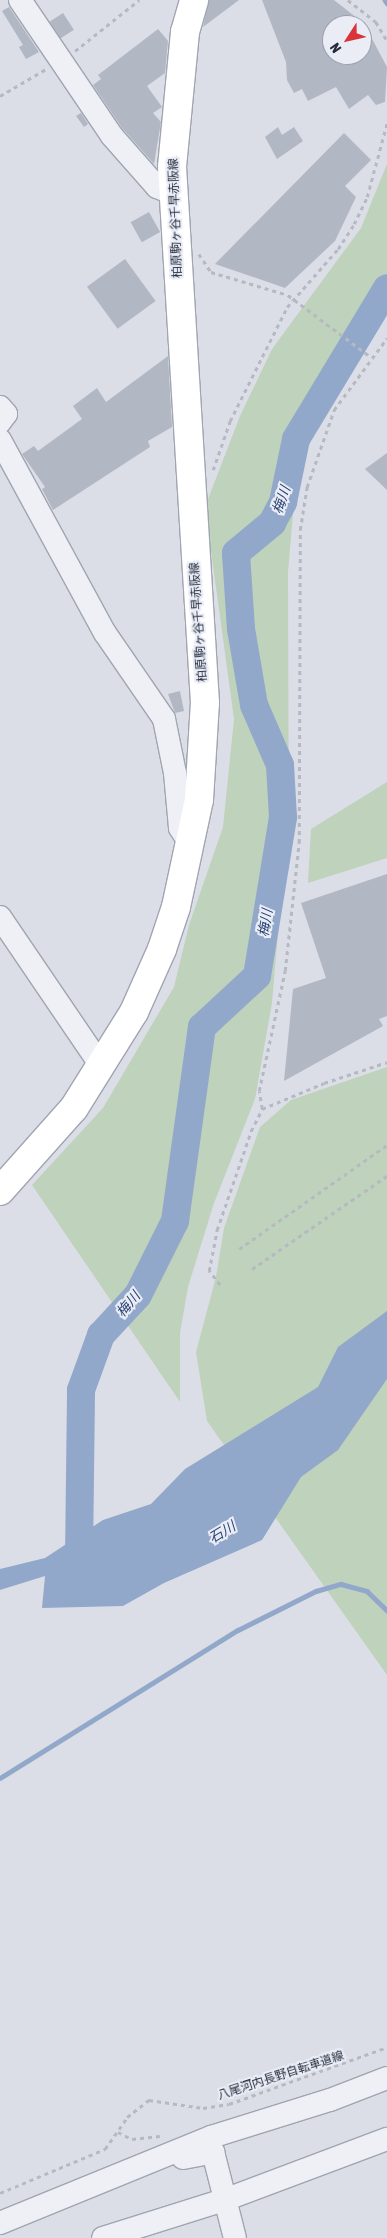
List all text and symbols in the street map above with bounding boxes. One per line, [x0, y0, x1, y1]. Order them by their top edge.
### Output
north arrow [322, 15, 372, 65]
text: N [327, 40, 344, 56]
street label: 柏原駒ヶ谷千早赤阪線 [167, 158, 185, 278]
water label: 梅川 [268, 484, 294, 516]
street label: 柏原駒ヶ谷千早赤阪線 [188, 562, 210, 682]
water label: 梅川 [255, 908, 275, 938]
water label: 梅川 [113, 1288, 143, 1320]
water label: 石川 [206, 1518, 238, 1546]
street label: 八尾河内長野自転車道線 [216, 2049, 346, 2103]

